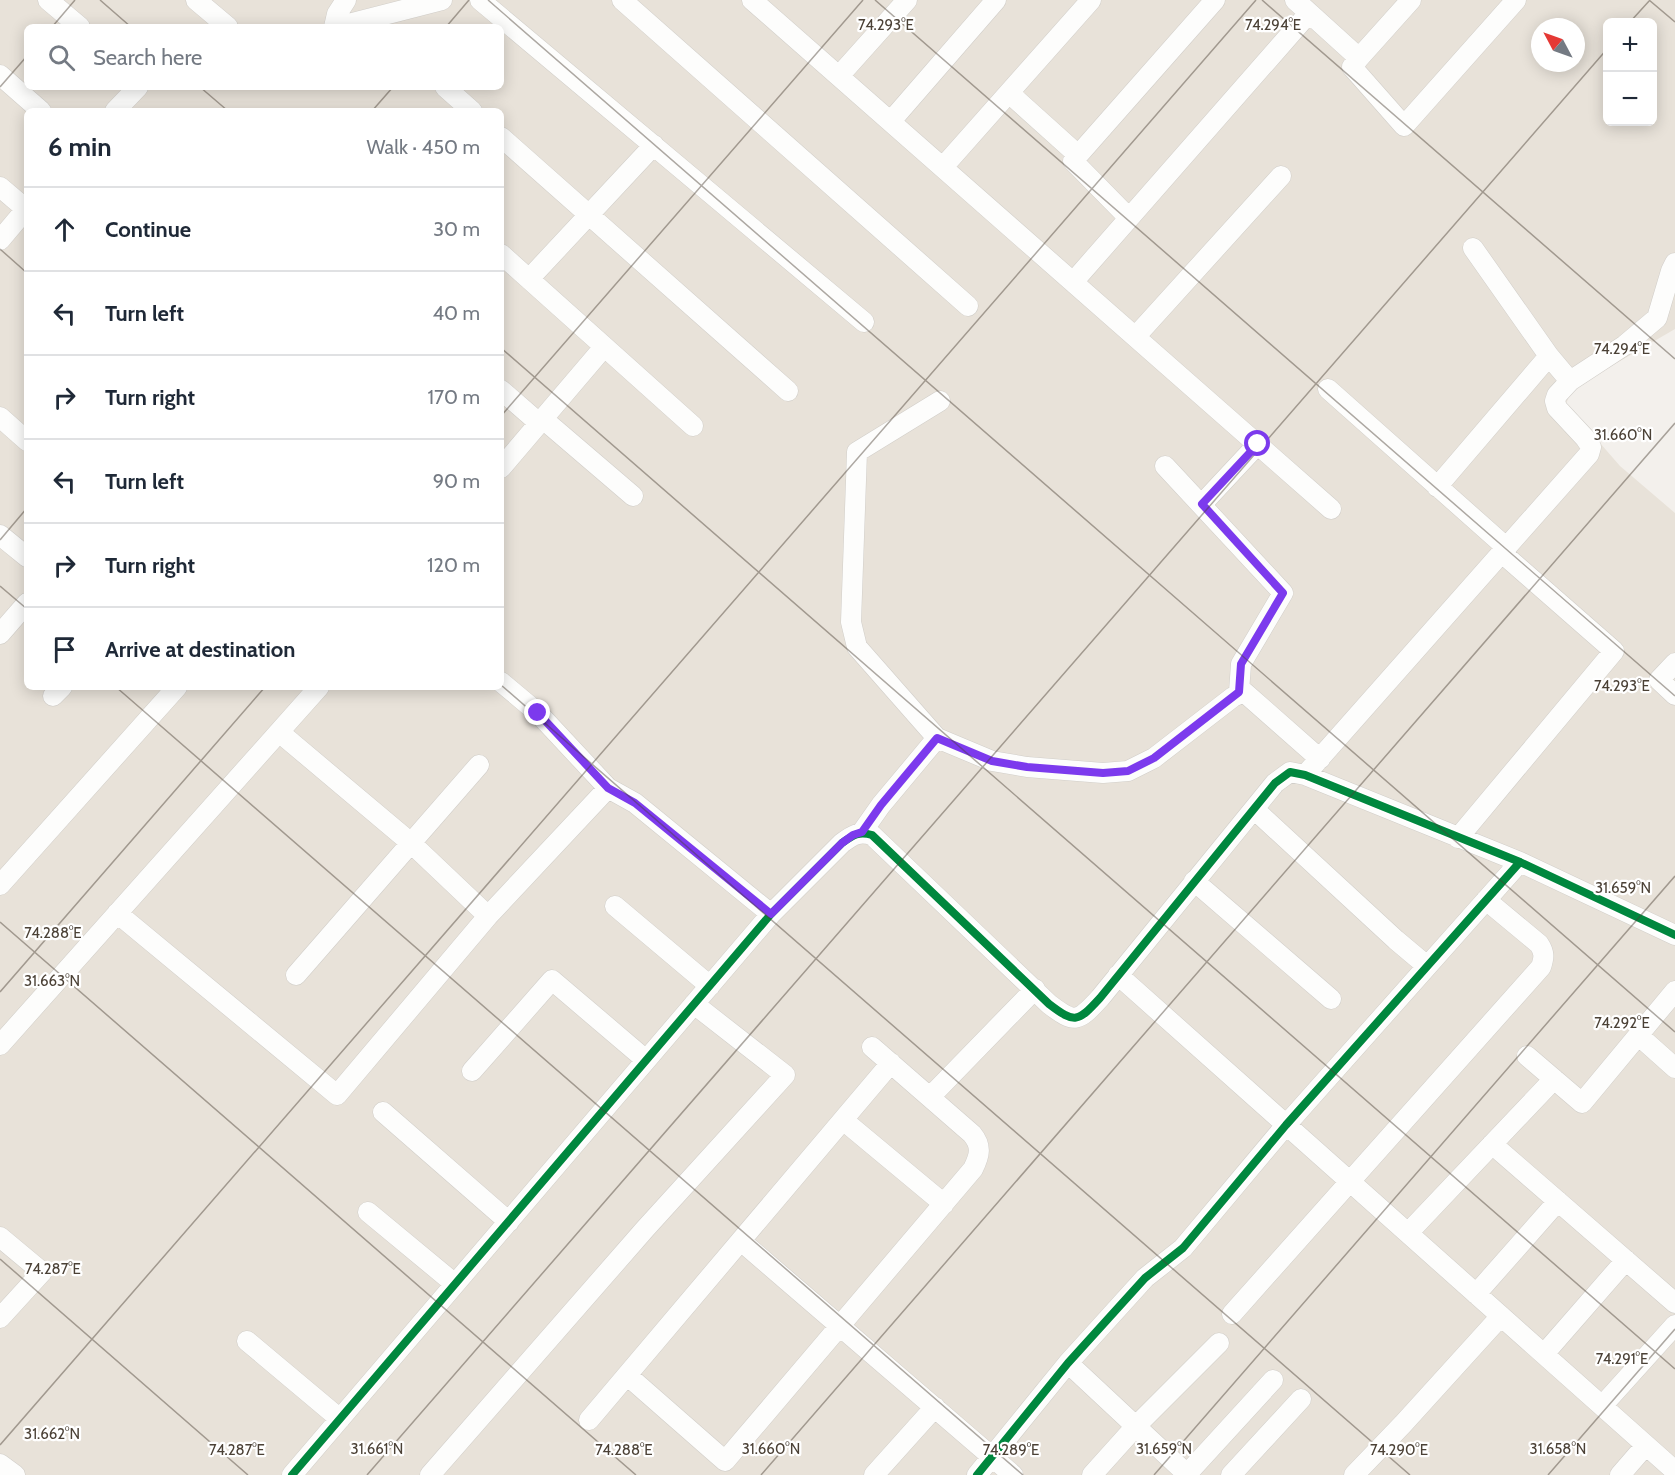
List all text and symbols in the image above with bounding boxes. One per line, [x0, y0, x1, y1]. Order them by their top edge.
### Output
text: 74.293°E [858, 16, 914, 34]
text: 74.294°E [1245, 16, 1301, 34]
north arrow [1531, 18, 1585, 72]
map controls [1603, 18, 1657, 126]
button: + [1603, 18, 1657, 72]
search box [24, 24, 504, 90]
icon: search [45, 41, 78, 74]
text: Search here [93, 44, 202, 71]
button: − [1603, 72, 1657, 126]
text: 6 min [48, 131, 112, 163]
text: Walk · 450 m [366, 135, 480, 159]
icon: ahead [48, 213, 81, 246]
text: Continue [105, 216, 191, 243]
text: 30 m [433, 217, 480, 241]
icon: left [48, 297, 81, 330]
text: Turn left [105, 300, 184, 327]
text: 40 m [432, 301, 480, 325]
text: 74.294°E [1594, 340, 1650, 358]
icon: right [48, 381, 81, 414]
text: Turn right [105, 384, 195, 411]
text: 170 m [428, 385, 480, 409]
text: 31.660°N [1594, 426, 1652, 444]
route start [1244, 430, 1270, 456]
icon: left [48, 465, 81, 498]
text: Turn left [105, 468, 184, 495]
text: 90 m [433, 469, 480, 493]
icon: right [48, 549, 81, 582]
text: Turn right [105, 552, 195, 579]
text: 120 m [427, 553, 480, 577]
icon: arrive [48, 633, 81, 666]
text: Arrive at destination [105, 636, 295, 663]
text: 74.293°E [1594, 677, 1650, 695]
route end [524, 699, 550, 725]
text: 31.659°N [1595, 879, 1651, 897]
text: 74.288°E [24, 924, 82, 942]
text: 31.663°N [24, 972, 80, 990]
text: 74.292°E [1594, 1014, 1650, 1032]
text: 74.287°E [25, 1260, 81, 1278]
text: 74.291°E [1596, 1350, 1648, 1368]
text: 31.662°N [24, 1425, 80, 1443]
text: 31.661°N [351, 1440, 403, 1458]
text: 31.660°N [742, 1440, 800, 1458]
text: 31.659°N [1136, 1440, 1192, 1458]
text: 31.658°N [1530, 1440, 1586, 1458]
text: 74.287°E [209, 1441, 265, 1459]
text: 74.288°E [595, 1441, 653, 1459]
text: 74.289°E [983, 1441, 1039, 1459]
text: 74.290°E [1370, 1441, 1428, 1459]

